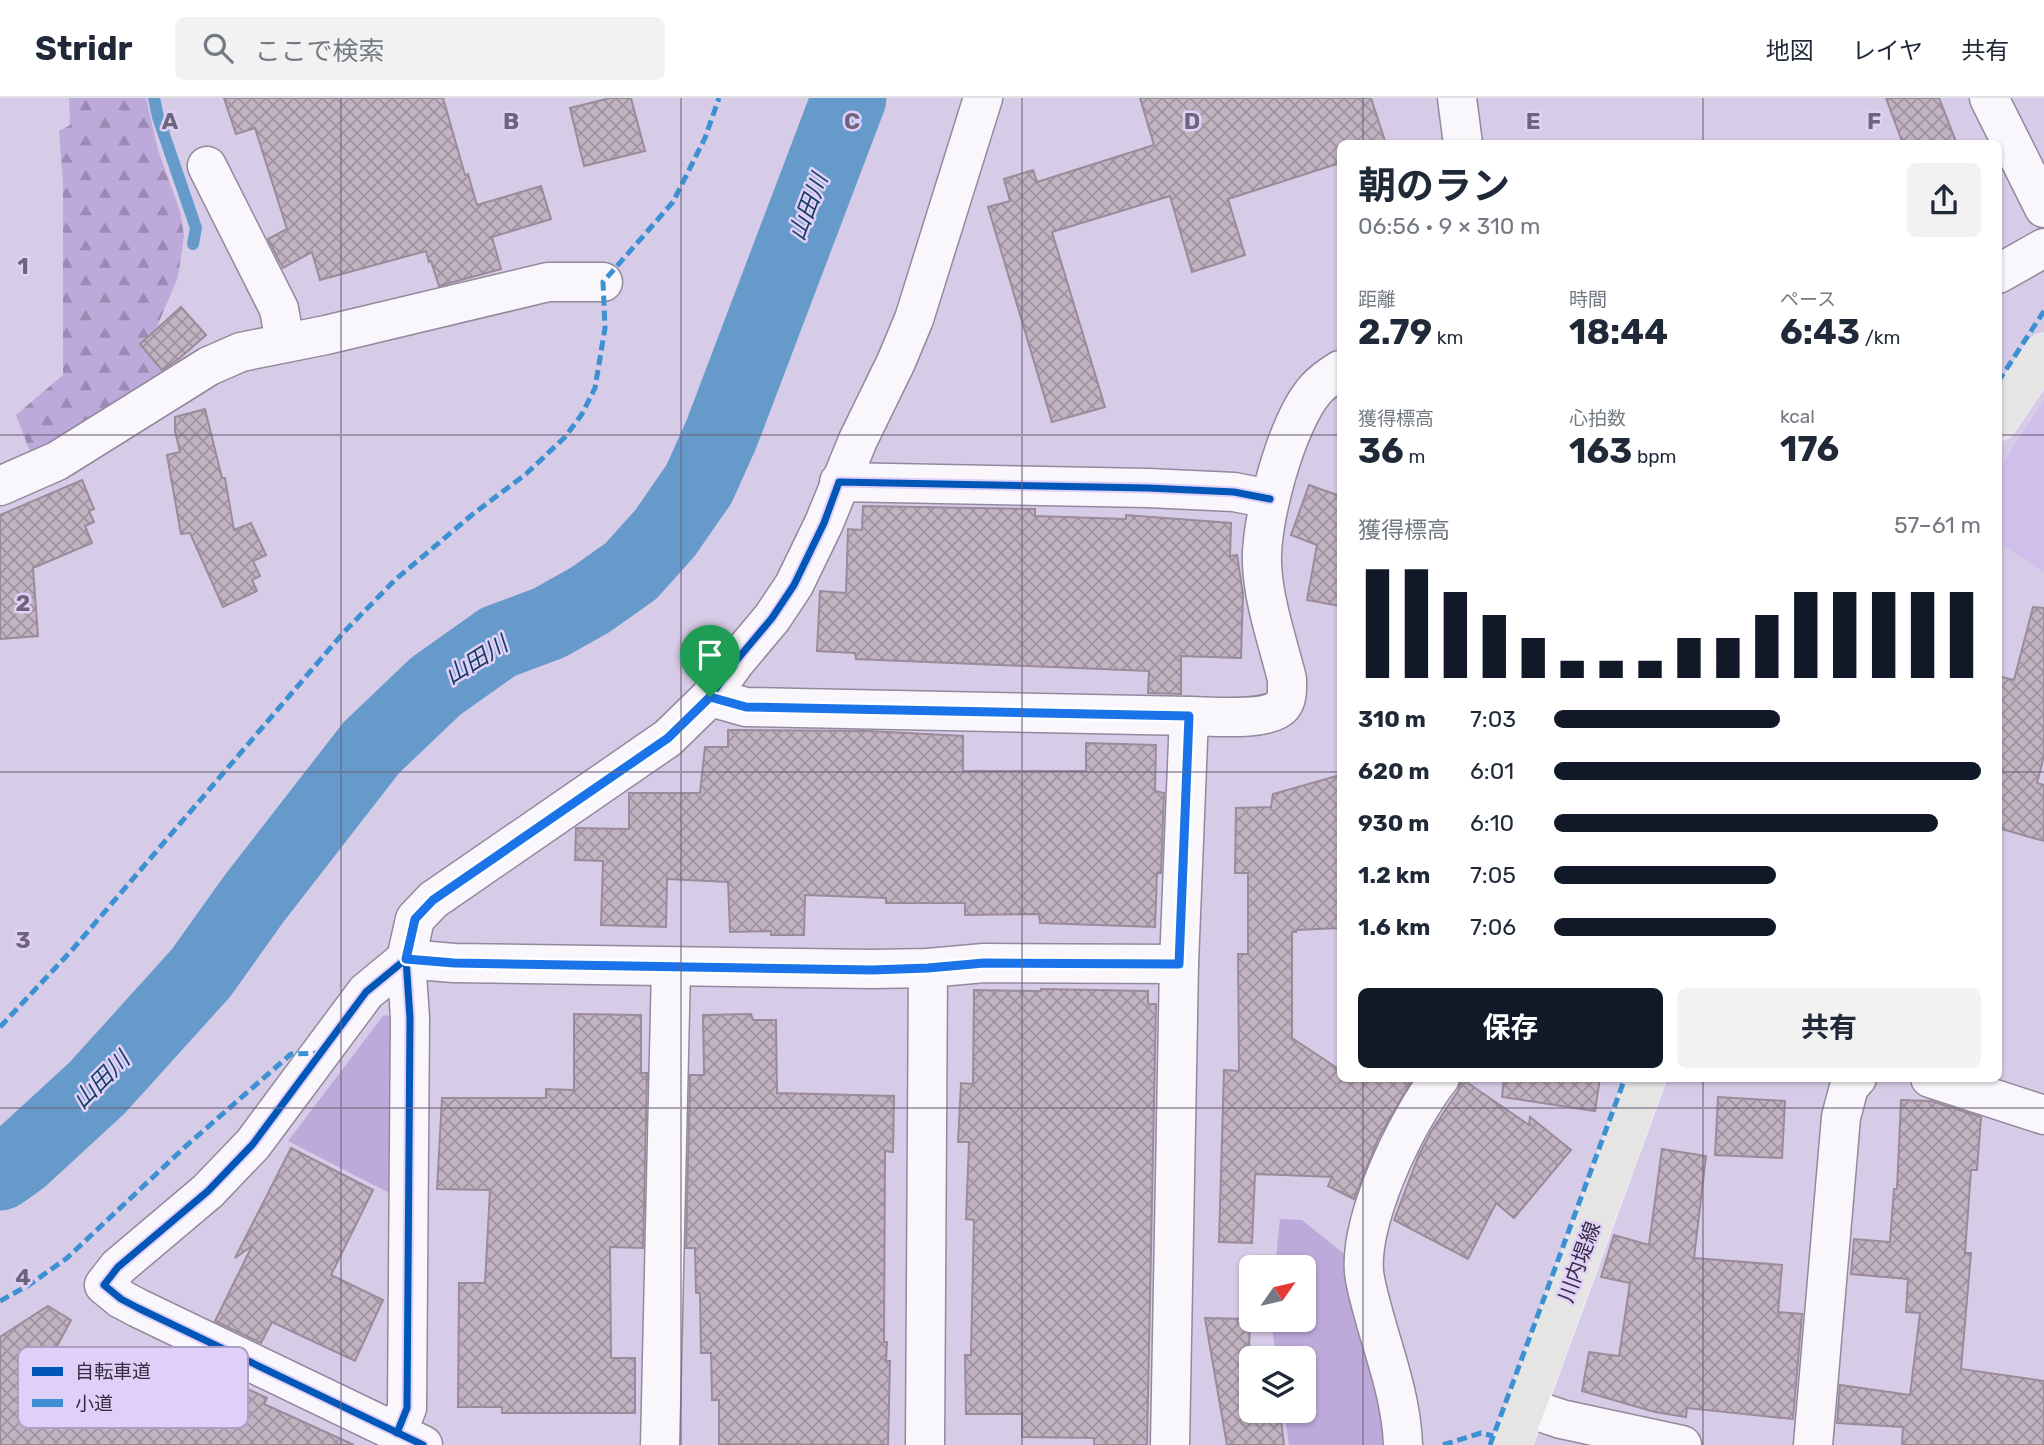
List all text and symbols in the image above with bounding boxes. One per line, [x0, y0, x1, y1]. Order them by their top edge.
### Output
search box [175, 17, 665, 80]
text: Stridr [35, 29, 133, 68]
icon: search [199, 29, 237, 67]
text: ここで検索 [255, 36, 385, 67]
text: 地図 [1766, 37, 1814, 65]
text: レイヤ [1852, 37, 1923, 65]
text: 共有 [1961, 37, 2009, 65]
text: A [162, 107, 179, 135]
text: B [503, 107, 519, 135]
text: C [844, 107, 860, 135]
text: D [1184, 107, 1200, 135]
text: E [1526, 107, 1540, 135]
text: F [1867, 107, 1881, 135]
text: 朝のラン [1358, 163, 1510, 209]
button: share [1907, 163, 1981, 237]
water label: 山田川 [783, 167, 835, 244]
text: 06:56 · 9 × 310 m [1358, 212, 1540, 240]
text: 1 [17, 252, 29, 280]
text: 距離 [1358, 288, 1396, 311]
text: 時間 [1569, 288, 1607, 311]
text: ペース [1780, 288, 1836, 311]
text: 2.79 [1358, 311, 1432, 353]
text: 18:44 [1569, 311, 1668, 353]
text: 6:43 [1780, 311, 1860, 353]
text: km [1432, 326, 1463, 349]
text: /km [1860, 326, 1901, 349]
text: kcal [1780, 405, 1815, 428]
text: 獲得標高 [1358, 407, 1434, 430]
text: 心拍数 [1569, 407, 1626, 430]
text: 176 [1780, 428, 1839, 470]
text: 36 [1358, 430, 1404, 472]
text: 163 [1569, 430, 1632, 472]
text: m [1404, 445, 1425, 468]
text: bpm [1632, 445, 1676, 468]
text: 57–61 m [1894, 511, 1981, 539]
text: 獲得標高 [1358, 516, 1450, 544]
text: 2 [16, 589, 30, 617]
pin [680, 625, 740, 697]
water label: 山田川 [439, 628, 515, 690]
icon: arrive [691, 636, 729, 674]
text: 310 m [1358, 705, 1426, 733]
text: 7:03 [1470, 705, 1516, 733]
text: 620 m [1358, 757, 1430, 785]
text: 6:01 [1470, 757, 1514, 785]
text: 930 m [1358, 809, 1429, 837]
text: 6:10 [1470, 809, 1514, 837]
text: 1.2 km [1358, 861, 1430, 889]
text: 7:05 [1470, 861, 1516, 889]
text: 1.6 km [1358, 913, 1430, 941]
text: 7:06 [1470, 913, 1516, 941]
text: 3 [15, 926, 31, 954]
button: 保存 [1358, 988, 1663, 1068]
button: 共有 [1677, 988, 1981, 1068]
water label: 山田川 [67, 1044, 137, 1114]
street label: 川内堤線 [1553, 1218, 1605, 1306]
north arrow [1239, 1255, 1316, 1332]
map controls [1239, 1255, 1316, 1423]
text: 4 [15, 1263, 31, 1291]
button: layers [1239, 1346, 1316, 1423]
legend [18, 1347, 248, 1428]
text: 自転車道 [75, 1360, 151, 1383]
text: 小道 [75, 1392, 113, 1415]

